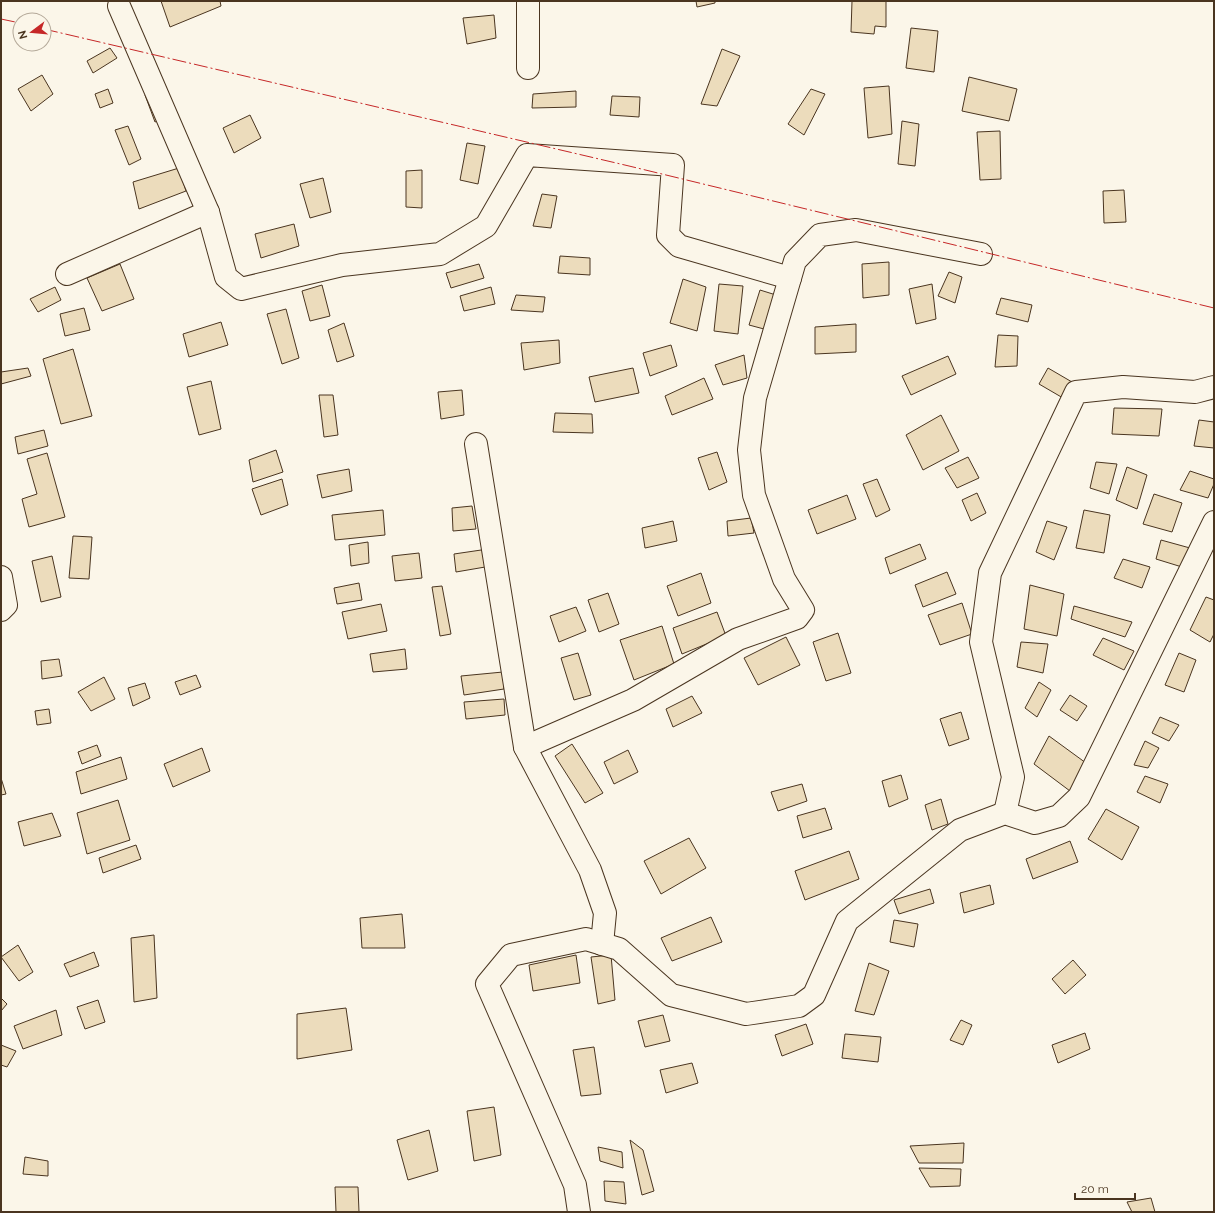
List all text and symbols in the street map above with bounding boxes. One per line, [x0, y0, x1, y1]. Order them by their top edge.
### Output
north arrow [12, 12, 52, 52]
text: N [15, 29, 30, 40]
scale bar [1075, 1175, 1135, 1201]
text: 20 m [1081, 1182, 1109, 1196]

